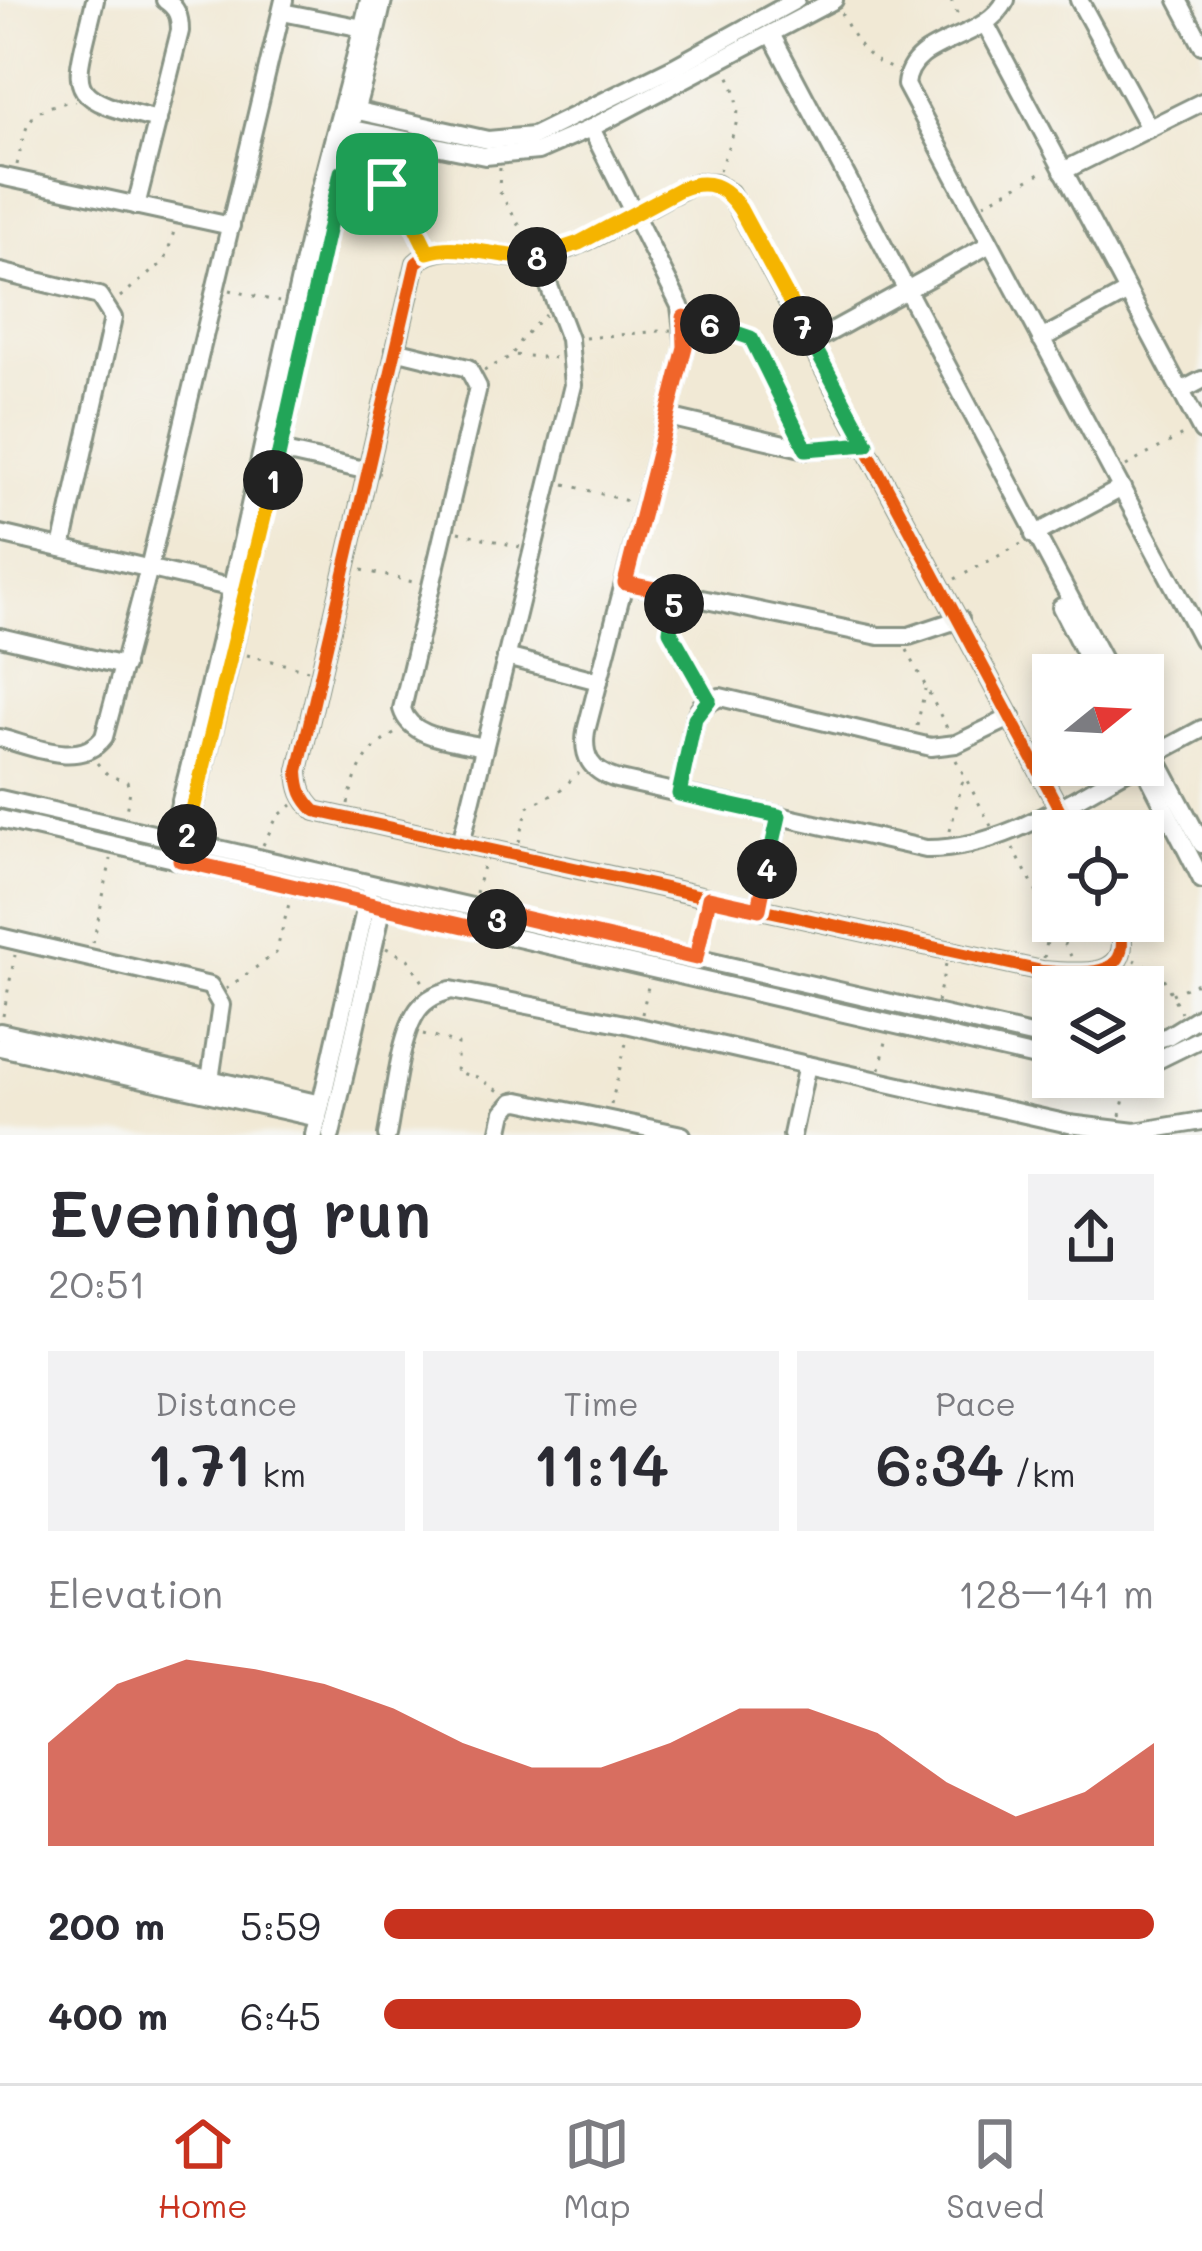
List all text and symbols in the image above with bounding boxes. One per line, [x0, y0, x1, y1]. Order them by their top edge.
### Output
pin [336, 133, 438, 235]
icon: arrive [354, 151, 420, 217]
pin: 8 [507, 227, 567, 287]
text: 8 [527, 235, 547, 278]
pin: 6 [680, 294, 740, 354]
pin: 7 [773, 296, 833, 356]
text: 6 [700, 302, 720, 345]
text: 7 [794, 304, 812, 347]
pin: 1 [243, 450, 303, 510]
text: 1 [266, 458, 280, 501]
pin: 5 [644, 574, 704, 634]
text: 5 [664, 582, 684, 625]
north arrow [1032, 654, 1164, 786]
map controls [1032, 654, 1164, 1098]
pin: 2 [157, 804, 217, 864]
button: locate [1032, 810, 1164, 942]
text: 2 [178, 812, 196, 855]
pin: 4 [737, 839, 797, 899]
text: 4 [757, 847, 777, 890]
pin: 3 [467, 889, 527, 949]
text: 3 [487, 897, 507, 940]
button: layers [1032, 966, 1164, 1098]
text: Evening run [48, 1169, 431, 1255]
button: share [1028, 1174, 1154, 1300]
text: 20:51 [48, 1257, 146, 1308]
text: Distance [155, 1381, 297, 1424]
text: Time [563, 1381, 639, 1424]
text: Pace [935, 1381, 1016, 1424]
text: 1.71 [147, 1424, 252, 1502]
text: 11:14 [533, 1424, 669, 1502]
text: 6:34 [876, 1424, 1004, 1502]
text: km [252, 1452, 306, 1495]
text: /km [1004, 1452, 1076, 1495]
text: Elevation [48, 1567, 223, 1618]
text: 128–141 m [958, 1567, 1154, 1618]
text: 200 m [48, 1899, 165, 1950]
text: 5:59 [240, 1899, 321, 1950]
text: 400 m [48, 1989, 168, 2040]
text: 6:45 [240, 1989, 321, 2040]
tab: Home [158, 2111, 248, 2226]
tab: Map [563, 2111, 631, 2226]
tab: Saved [946, 2111, 1044, 2226]

